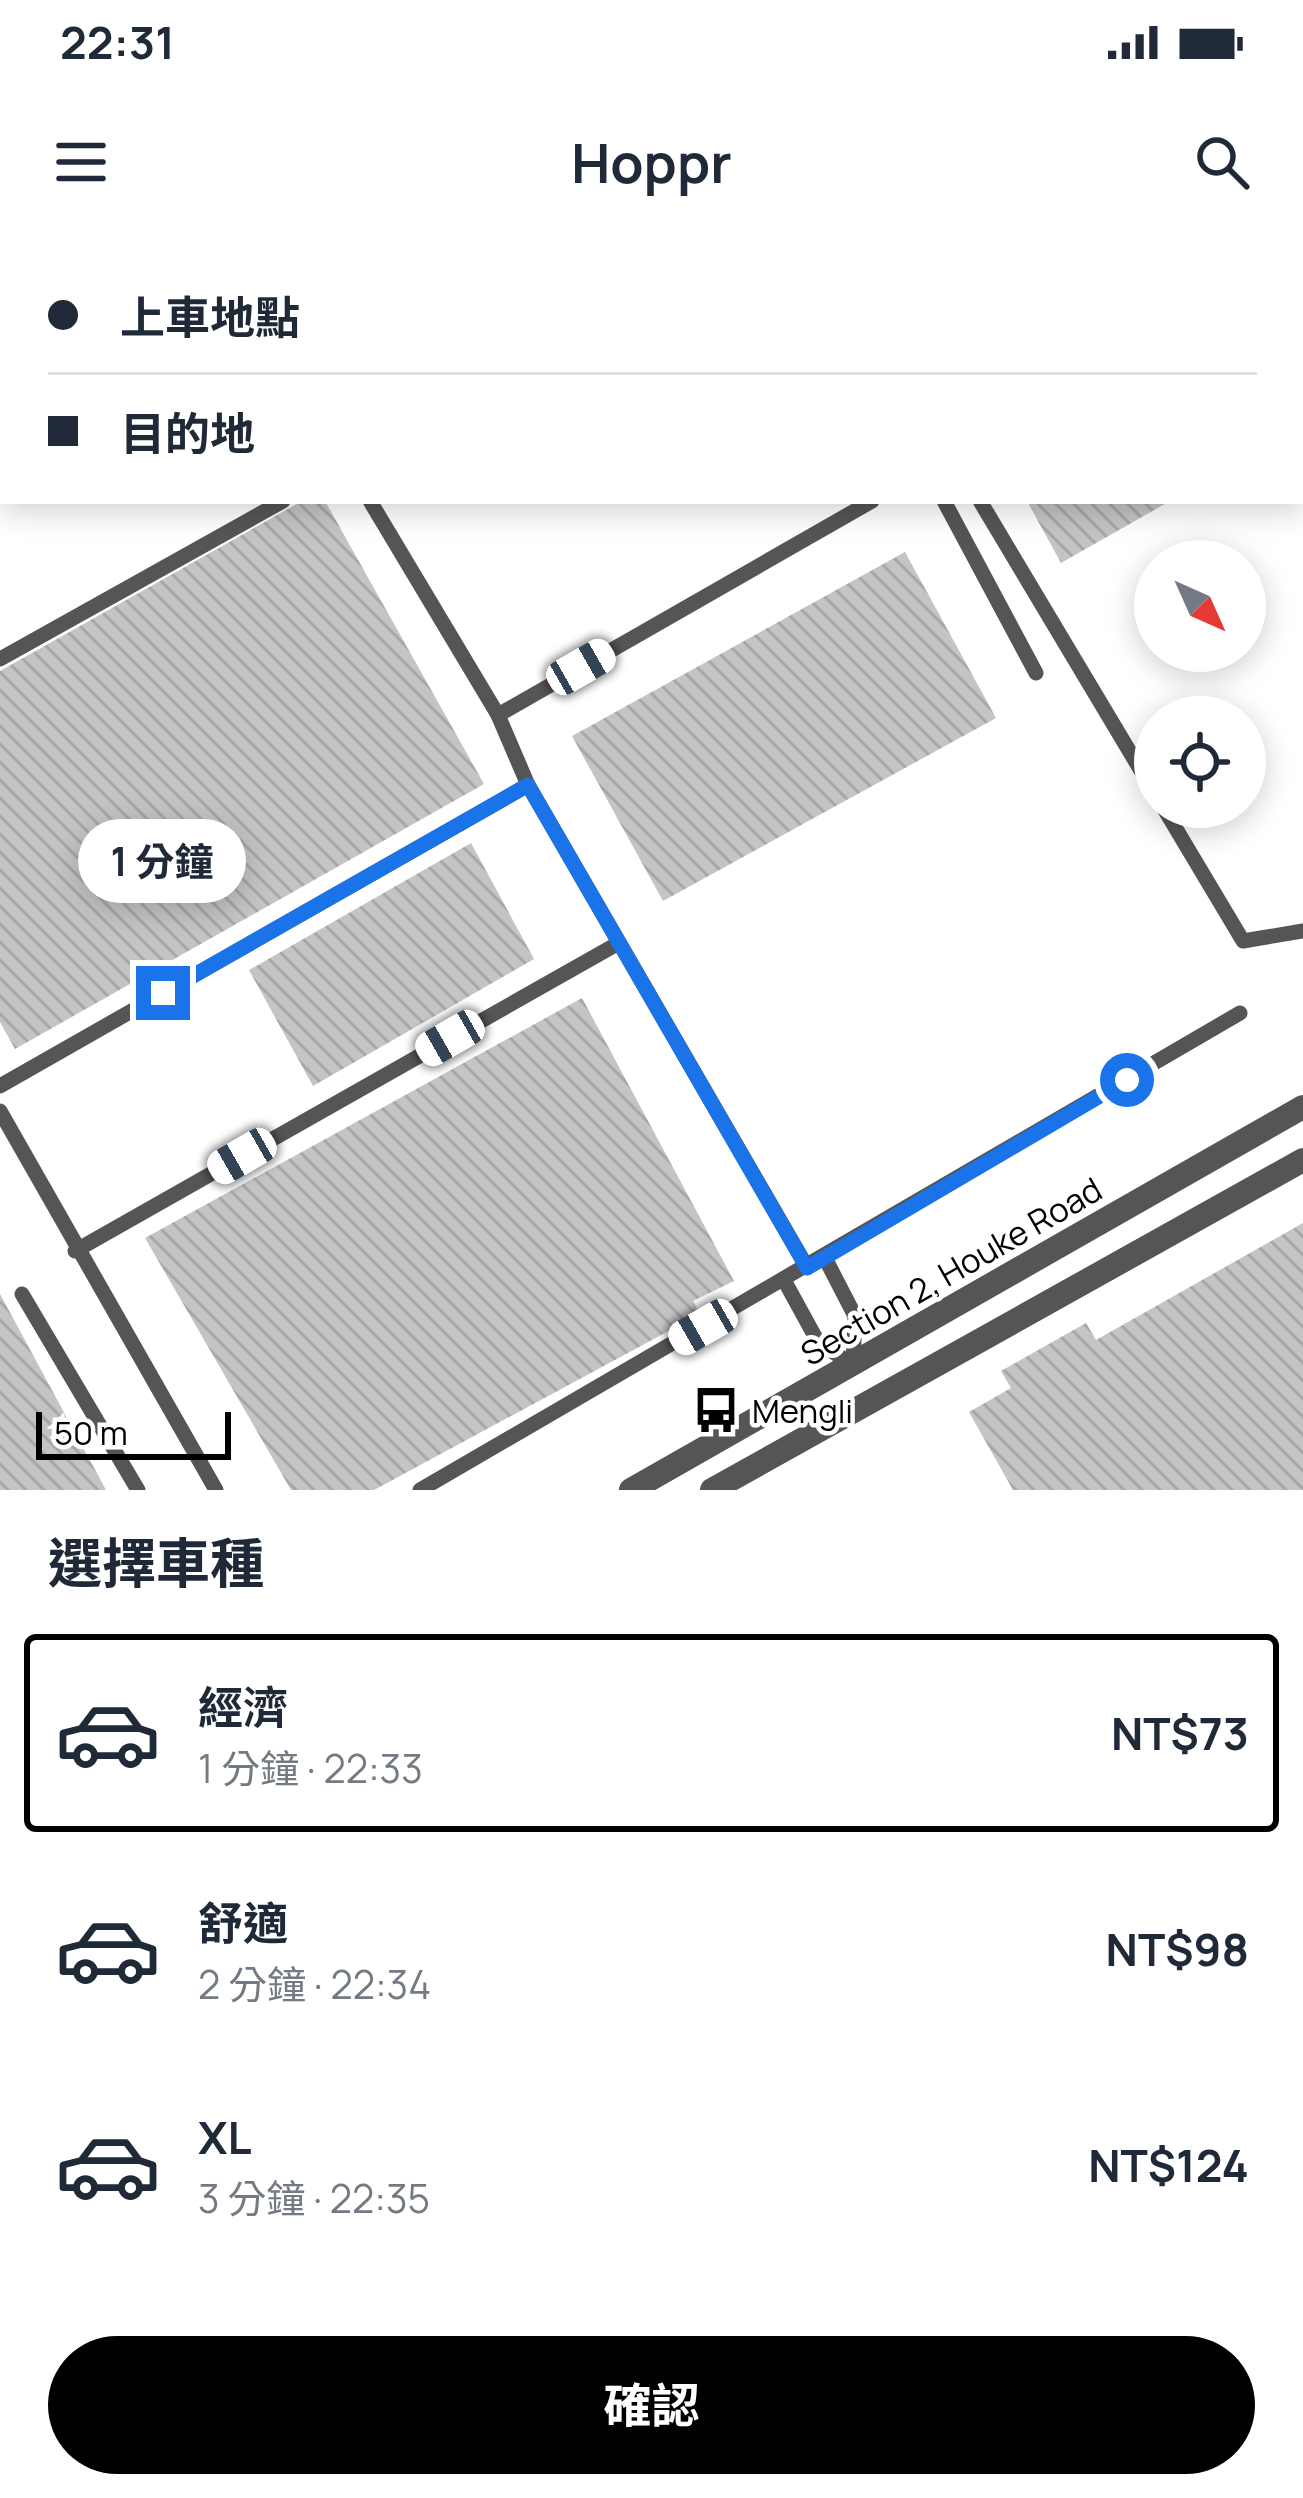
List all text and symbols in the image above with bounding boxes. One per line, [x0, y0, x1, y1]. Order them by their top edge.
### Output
text: 22:31 [60, 11, 175, 73]
text: Hoppr [571, 125, 732, 199]
icon: menu [48, 129, 114, 195]
icon: search [1189, 129, 1255, 195]
text: 上車地點 [120, 286, 300, 348]
text: 目的地 [120, 402, 255, 464]
north arrow [1134, 540, 1266, 672]
map controls [1134, 540, 1266, 828]
car [541, 633, 621, 701]
button: locate [1134, 696, 1266, 828]
callout: 1 分鐘 [79, 819, 247, 903]
text: 1 分鐘 [111, 834, 213, 888]
route end [136, 966, 190, 1020]
car [410, 1004, 490, 1072]
route start [1100, 1053, 1154, 1107]
car [202, 1122, 282, 1190]
street label: Section 2, Houke Road [792, 1166, 1110, 1376]
car [663, 1293, 743, 1361]
bus stop icon: Mengli [691, 1385, 741, 1435]
place label: Mengli [752, 1388, 853, 1433]
scale bar [36, 1406, 231, 1459]
text: 50 m [54, 1410, 128, 1455]
text: 選擇車種 [48, 1525, 264, 1599]
text: 經濟 [198, 1676, 288, 1738]
icon: car [54, 1679, 162, 1787]
text: NT$73 [1111, 1702, 1249, 1764]
text: 1 分鐘 · 22:33 [198, 1741, 423, 1795]
text: 舒適 [198, 1892, 288, 1954]
icon: car [54, 1895, 162, 2003]
text: NT$98 [1106, 1918, 1249, 1980]
text: 2 分鐘 · 22:34 [198, 1957, 431, 2011]
text: XL [198, 2106, 252, 2168]
icon: car [54, 2111, 162, 2219]
text: NT$124 [1088, 2134, 1249, 2196]
text: 3 分鐘 · 22:35 [198, 2171, 430, 2225]
button: 確認 [48, 2336, 1255, 2474]

